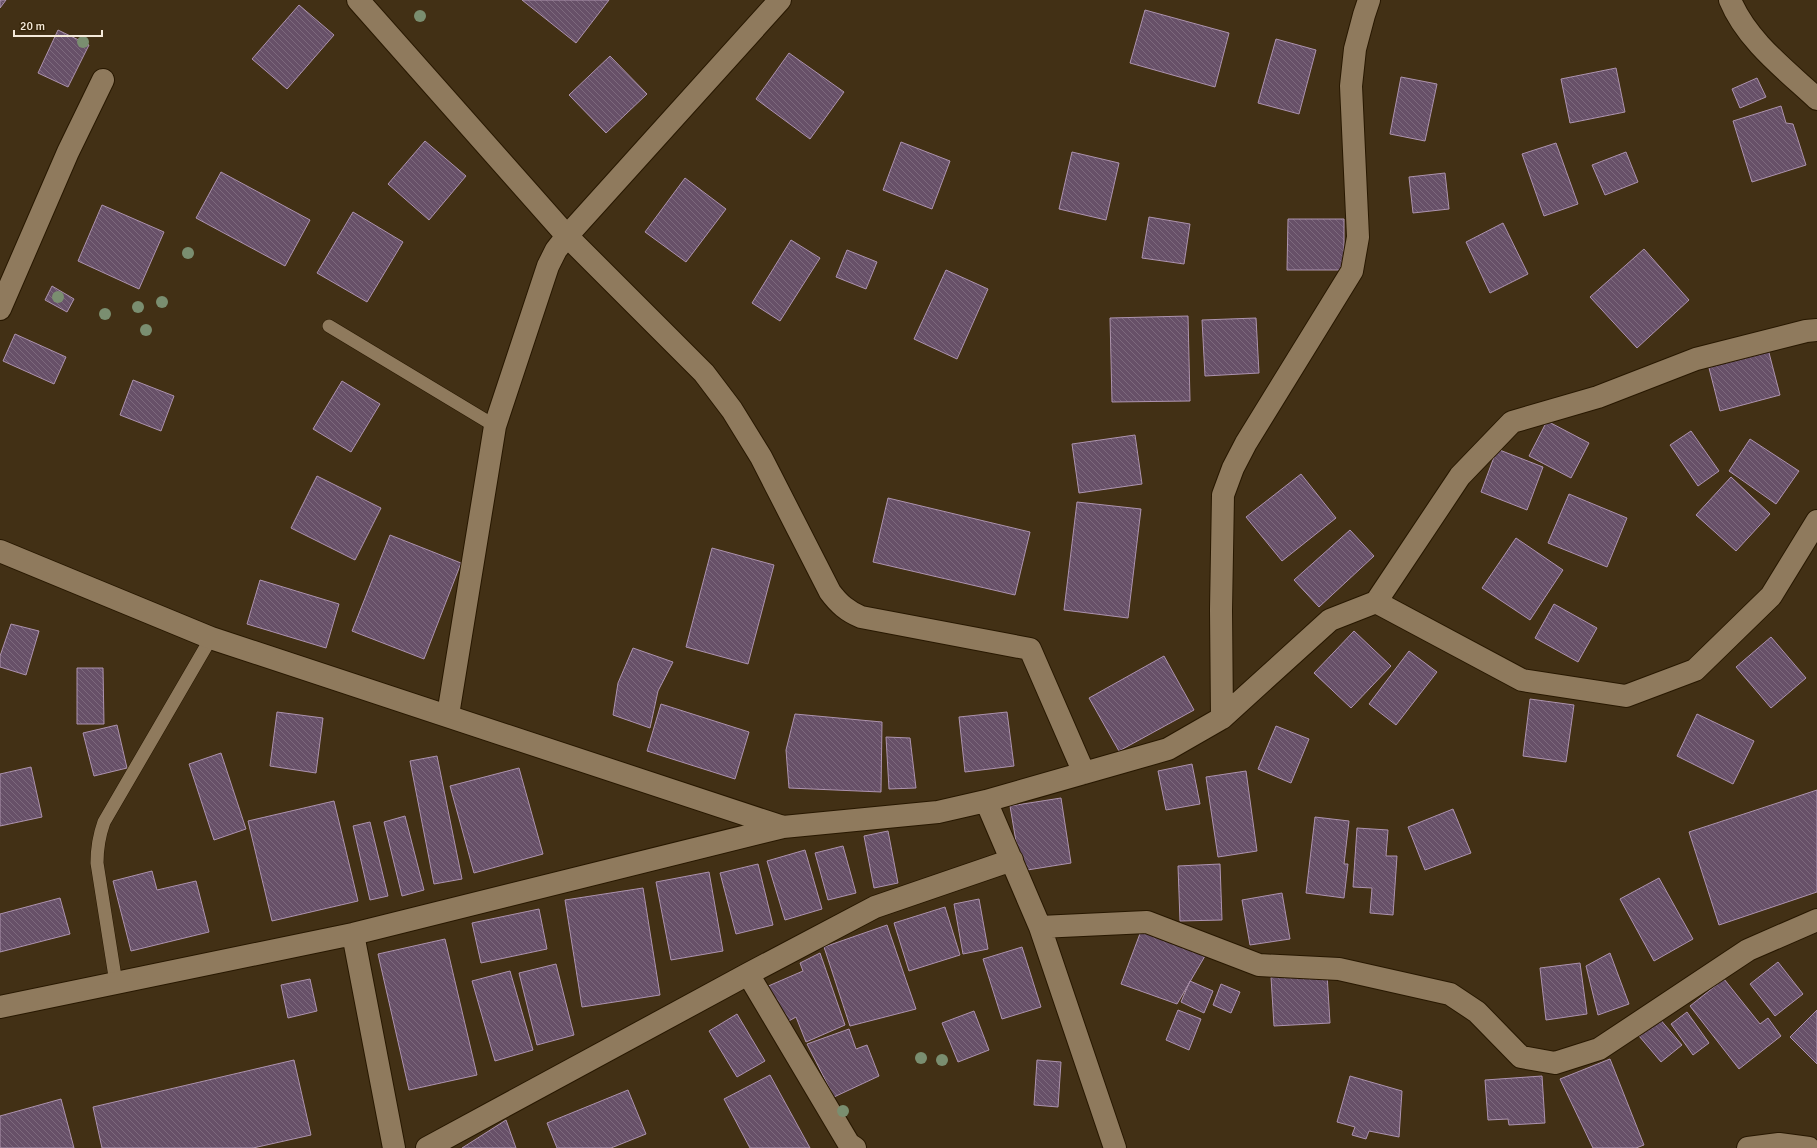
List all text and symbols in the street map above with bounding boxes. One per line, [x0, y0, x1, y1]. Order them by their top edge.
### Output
scale bar [14, 12, 102, 38]
text: 20 m [20, 19, 45, 34]

